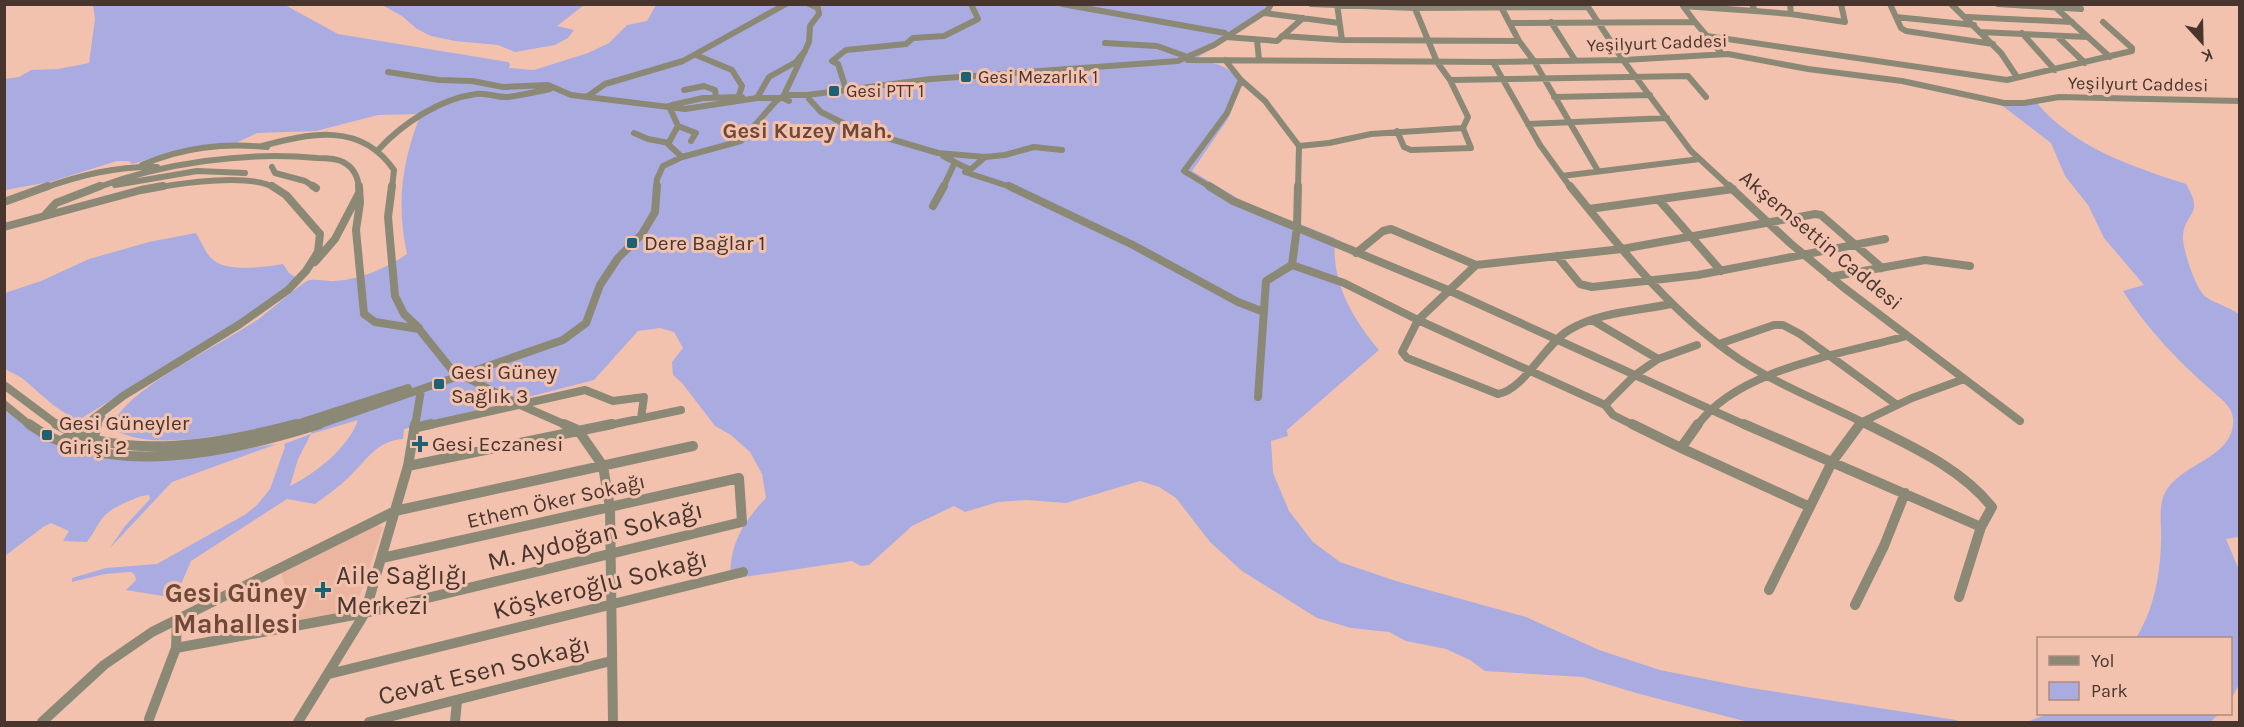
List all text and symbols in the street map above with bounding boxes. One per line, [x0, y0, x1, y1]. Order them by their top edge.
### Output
north arrow [2172, 12, 2232, 72]
street label: Yeşilyurt Caddesi [1586, 30, 1728, 56]
text: K [2199, 45, 2216, 66]
place label: Gesi Mezarlık 1 [978, 66, 1098, 88]
marker: Gesi Mezarlık 1 [959, 70, 973, 84]
street label: Yeşilyurt Caddesi [2067, 72, 2209, 96]
place label: Gesi PTT 1 [846, 80, 924, 102]
marker: Gesi PTT 1 [827, 84, 841, 98]
district label: Gesi Kuzey Mah. [723, 118, 892, 144]
street label: Akşemsettin Caddesi [1735, 165, 1907, 315]
place label: Dere Bağlar 1 [644, 231, 765, 255]
marker: Dere Bağlar 1 [625, 236, 639, 250]
place label: Gesi Güney Sağlık 3 [451, 360, 557, 408]
marker: Gesi Güney Sağlık 3 [432, 377, 446, 391]
place label: Gesi Güneyler Girişi 2 [59, 411, 190, 459]
marker: Gesi Güneyler Girişi 2 [40, 428, 54, 442]
place label: Gesi Eczanesi [432, 432, 564, 456]
marker: Gesi Eczanesi [413, 437, 427, 451]
street label: Ethem Öker Sokağı [465, 469, 647, 533]
street label: M. Aydoğan Sokağı [484, 494, 706, 577]
street label: Köşkeroğlu Sokağı [489, 543, 711, 626]
place label: Aile Sağlığı Merkezi [336, 560, 468, 621]
district label: Gesi Güney Mahallesi [165, 577, 308, 640]
marker: Aile Sağlığı Merkezi [314, 581, 332, 599]
street label: Cevat Esen Sokağı [375, 629, 593, 712]
legend [2037, 637, 2232, 715]
text: Yol [2091, 650, 2115, 672]
text: Park [2091, 680, 2128, 702]

